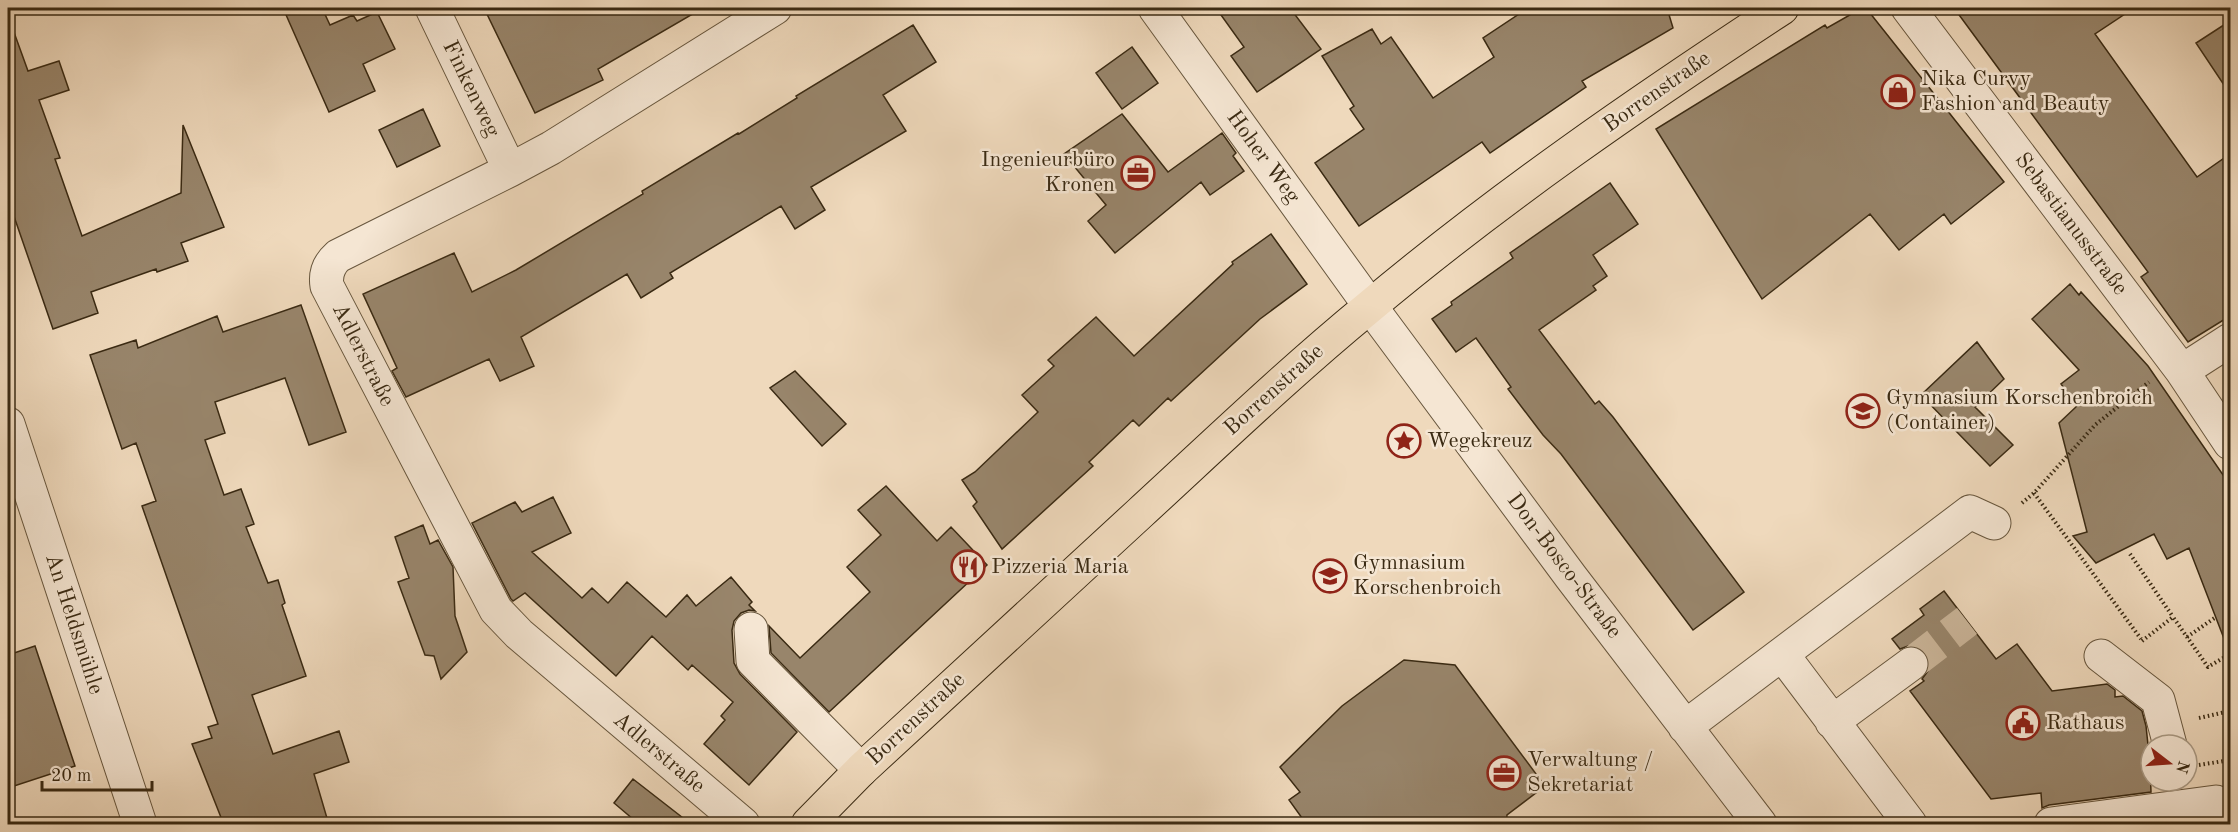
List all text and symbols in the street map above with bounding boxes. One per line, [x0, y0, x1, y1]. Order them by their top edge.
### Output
street label: Finkenweg [438, 37, 504, 141]
street label: Borrenstraße [1600, 47, 1714, 137]
place label: Nika Curvy Fashion and Beauty [1921, 68, 2110, 115]
shop icon: Nika Curvy Fashion and Beauty [1880, 74, 1916, 110]
street label: Hoher Weg [1222, 106, 1304, 208]
place label: Ingenieurbüro Kronen [981, 149, 1115, 196]
street label: Sebastianusstraße [2010, 149, 2132, 299]
office icon: Ingenieurbüro Kronen [1120, 155, 1156, 191]
street label: Adlerstraße [328, 300, 398, 410]
street label: Borrenstraße [1220, 340, 1328, 440]
place label: Gymnasium Korschenbroich (Container) [1886, 387, 2153, 434]
school or university icon: Gymnasium Korschenbroich (Container) [1845, 393, 1881, 429]
place icon: Wegekreuz [1386, 423, 1422, 459]
place label: Wegekreuz [1427, 430, 1533, 452]
street label: Don-Bosco-Straße [1502, 489, 1626, 643]
restaurant icon: Pizzeria Maria [950, 549, 986, 585]
street label: An Heldsmühle [41, 551, 107, 697]
place label: Gymnasium Korschenbroich [1353, 552, 1501, 599]
place label: Pizzeria Maria [991, 556, 1129, 578]
school or university icon: Gymnasium Korschenbroich [1312, 558, 1348, 594]
street label: Borrenstraße [863, 668, 969, 770]
public building icon: Rathaus [2005, 705, 2041, 741]
street label: Adlerstraße [609, 709, 709, 797]
place label: Rathaus [2046, 712, 2124, 734]
north arrow [2139, 733, 2199, 793]
place label: Verwaltung / Sekretariat [1527, 749, 1653, 796]
scale bar [42, 754, 152, 792]
office icon: Verwaltung / Sekretariat [1486, 755, 1522, 791]
text: N [2172, 759, 2191, 776]
text: 20 m [51, 767, 91, 785]

